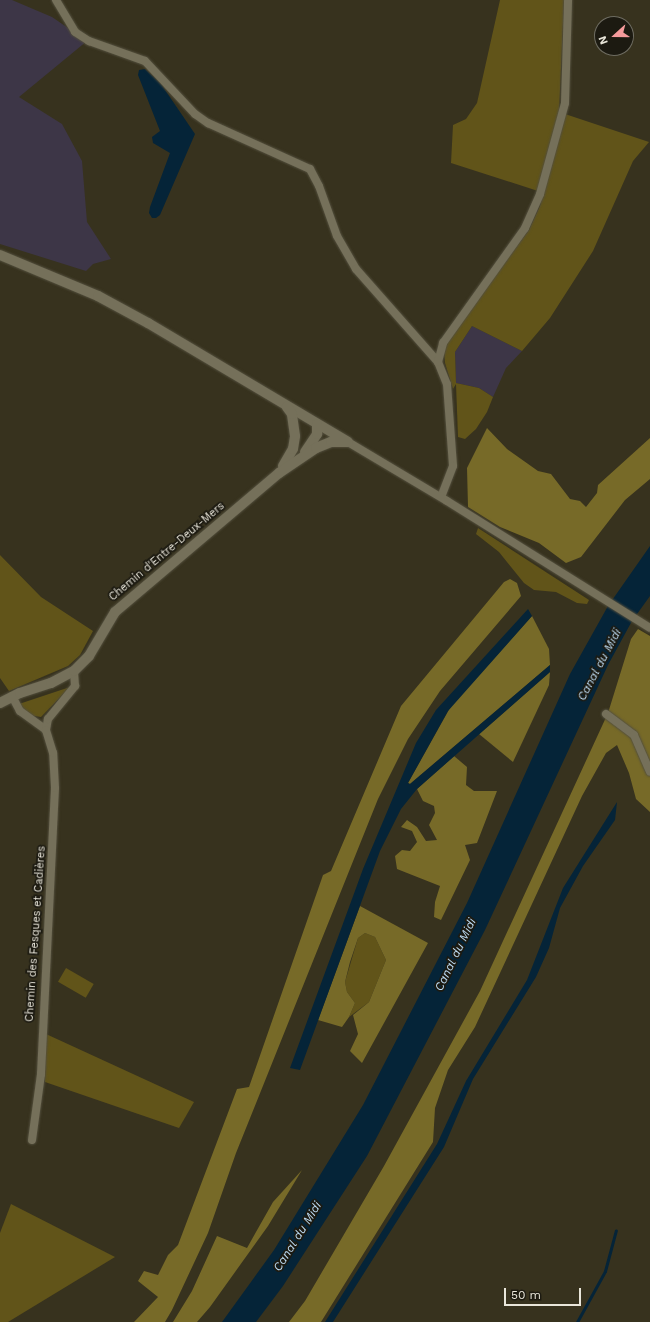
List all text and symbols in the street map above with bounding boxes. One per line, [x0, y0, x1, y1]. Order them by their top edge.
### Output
north arrow [594, 16, 634, 56]
text: N [596, 34, 611, 46]
street label: Chemin d'Entre-Deux-Mers [107, 500, 227, 604]
water label: Canal du Midi [575, 626, 625, 704]
street label: Chemin des Fesques et Cadières [23, 846, 49, 1022]
water label: Canal du Midi [432, 916, 480, 994]
water label: Canal du Midi [271, 1199, 325, 1275]
scale bar [506, 1280, 583, 1306]
text: 50 m [511, 1288, 541, 1302]

